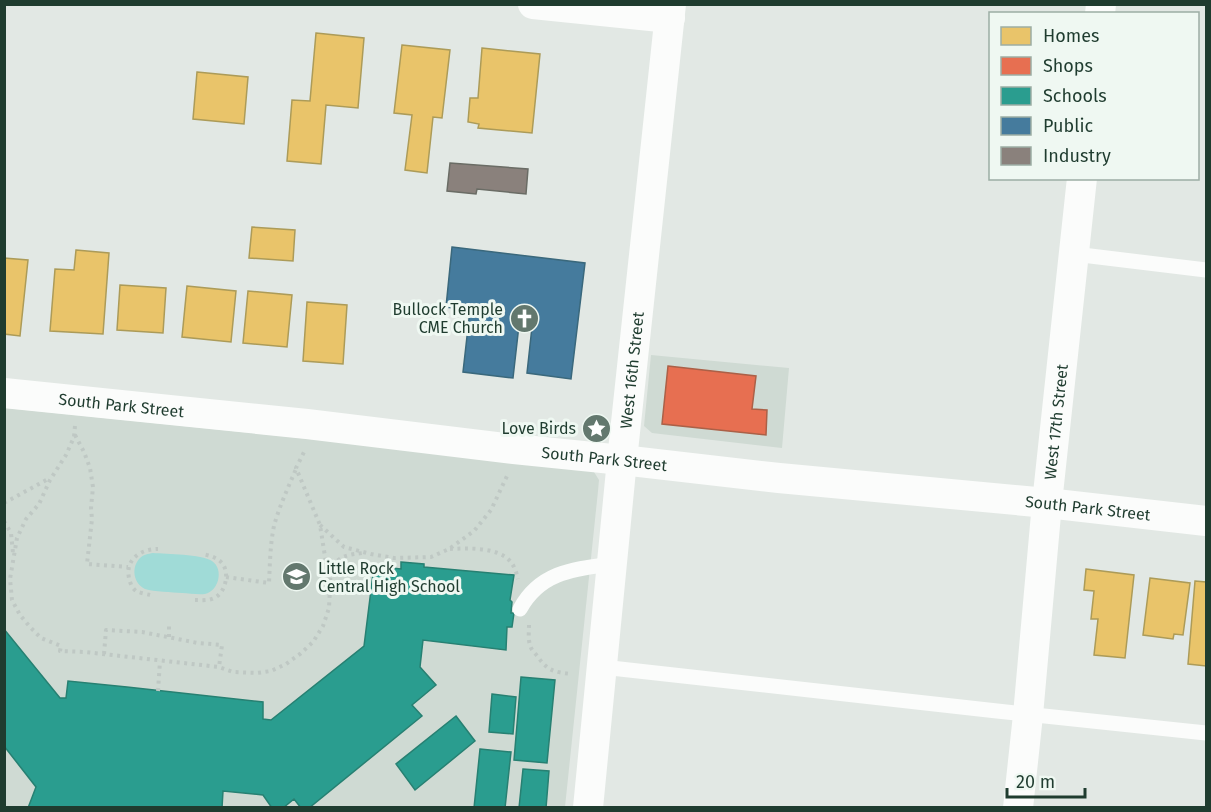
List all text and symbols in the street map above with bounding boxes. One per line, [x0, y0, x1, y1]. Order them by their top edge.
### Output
legend [989, 12, 1199, 180]
text: Homes [1043, 25, 1099, 47]
text: Shops [1043, 55, 1093, 77]
text: Schools [1043, 85, 1107, 107]
text: Public [1043, 115, 1093, 137]
text: Industry [1043, 145, 1111, 167]
place label: Bullock Temple CME Church [393, 300, 503, 337]
church icon: Bullock Temple CME Church [508, 302, 540, 334]
street label: West 16th Street [616, 310, 648, 430]
street label: West 17th Street [1041, 363, 1072, 481]
street label: South Park Street [58, 390, 185, 421]
place icon: Love Birds [581, 412, 613, 444]
place label: Love Birds [501, 419, 576, 438]
street label: South Park Street [541, 443, 668, 475]
street label: South Park Street [1024, 492, 1152, 525]
place label: Little Rock Central High School [318, 559, 460, 596]
school or university icon: Little Rock Central High School [281, 561, 313, 593]
scale bar [1007, 761, 1085, 799]
text: 20 m [1016, 771, 1055, 793]

